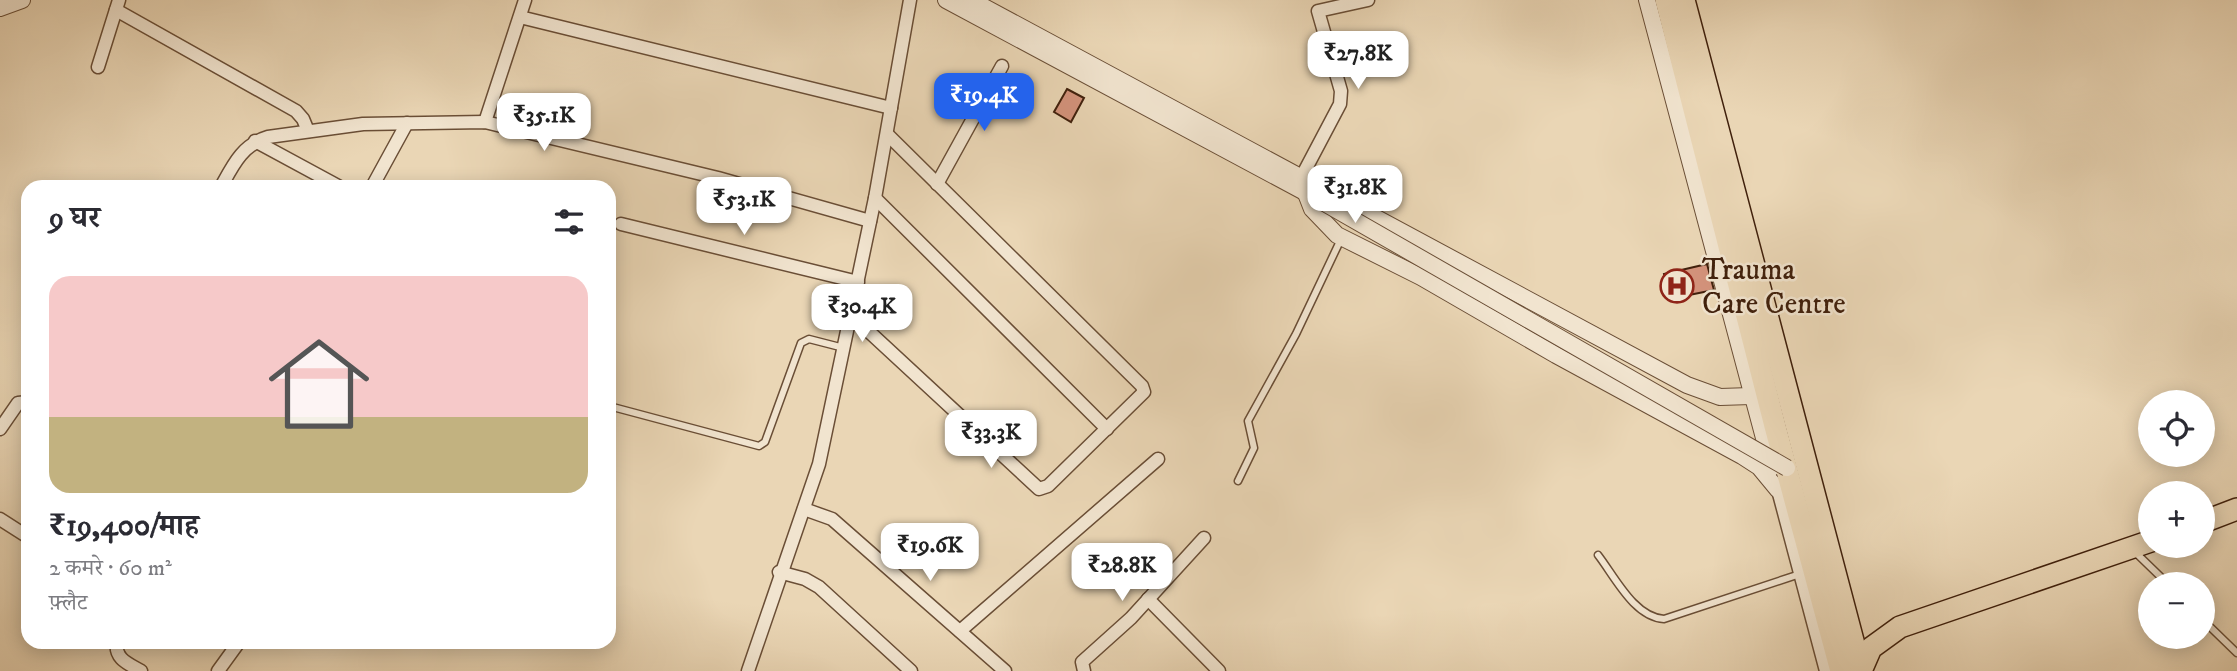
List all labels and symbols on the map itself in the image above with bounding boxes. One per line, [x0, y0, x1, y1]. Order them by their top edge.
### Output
pin: ₹27.8K [1301, 32, 1415, 91]
pin: ₹19.4K [927, 74, 1041, 133]
pin: ₹35.1K [487, 94, 601, 153]
pin: ₹31.8K [1298, 166, 1412, 225]
pin: ₹53.1K [687, 177, 801, 237]
place label: Trauma Care Centre [1702, 252, 1846, 323]
hospital icon: Trauma Care Centre [1658, 267, 1696, 305]
pin: ₹30.4K [805, 284, 919, 344]
pin: ₹33.3K [934, 410, 1048, 470]
pin: ₹19.6K [873, 524, 987, 583]
pin: ₹28.8K [1065, 544, 1179, 603]

